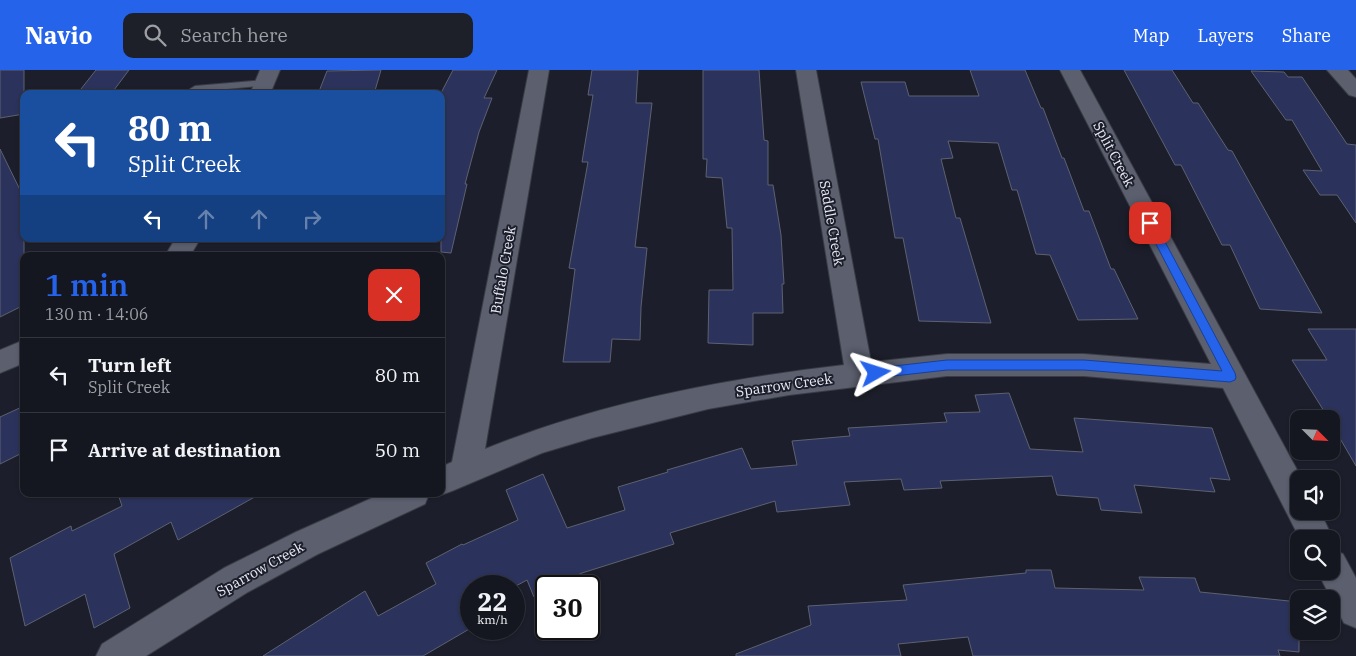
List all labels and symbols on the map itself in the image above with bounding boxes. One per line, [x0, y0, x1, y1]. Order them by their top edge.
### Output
street label: Split Creek [1089, 118, 1139, 191]
street label: Saddle Creek [816, 179, 848, 268]
pin [1129, 202, 1171, 244]
street label: Buffalo Creek [486, 224, 520, 315]
position arrow [849, 346, 901, 398]
street label: Sparrow Creek [735, 369, 834, 401]
north arrow [1290, 410, 1340, 460]
street label: Sparrow Creek [213, 537, 308, 600]
speed limit sign: 30 [535, 575, 600, 640]

